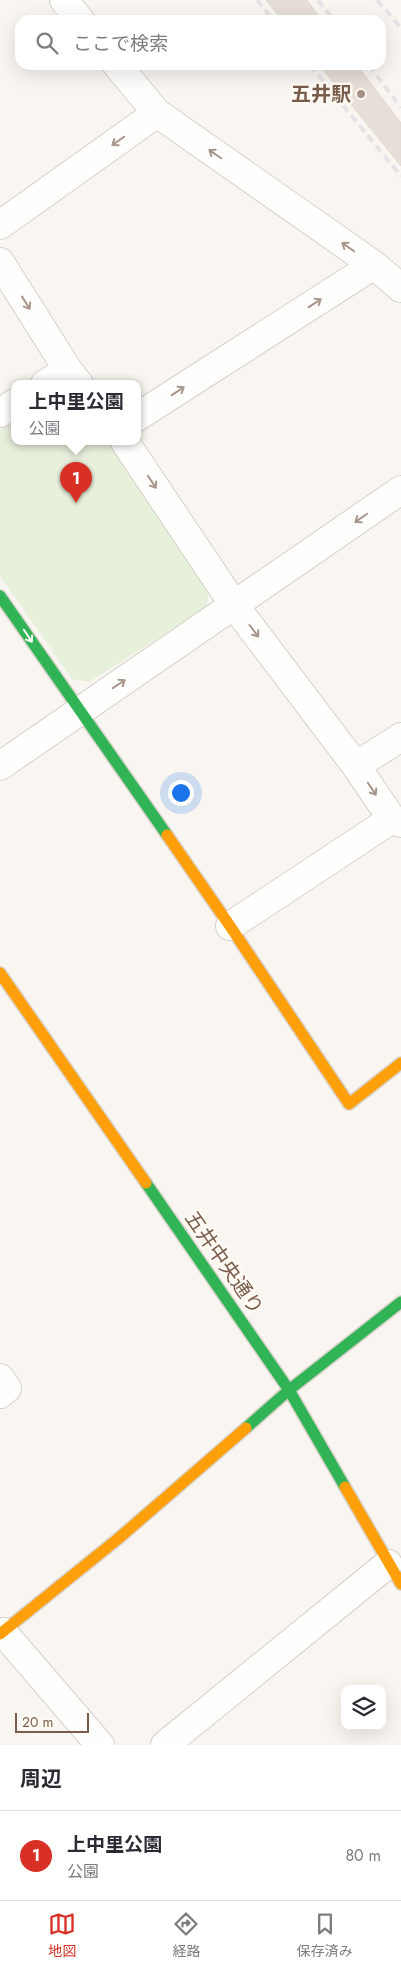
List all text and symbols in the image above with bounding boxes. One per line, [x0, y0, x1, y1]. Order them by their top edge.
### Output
search box [15, 15, 386, 70]
icon: search [33, 29, 61, 57]
text: ここで検索 [73, 30, 168, 57]
place label: 五井駅 [291, 80, 351, 109]
marker: 五井駅 [355, 88, 367, 100]
one-way arrow [112, 136, 125, 147]
one-way arrow [209, 149, 223, 159]
one-way arrow [342, 242, 356, 252]
one-way arrow [21, 296, 31, 310]
one-way arrow [308, 298, 322, 308]
popup [11, 380, 141, 445]
one-way arrow [171, 386, 185, 396]
text: 上中里公園 [28, 388, 124, 415]
text: 公園 [28, 417, 61, 440]
pin: 1 [60, 462, 92, 503]
one-way arrow [148, 475, 158, 489]
one-way arrow [354, 513, 368, 523]
one-way arrow [249, 624, 259, 638]
one-way arrow [22, 629, 33, 643]
one-way arrow [112, 679, 126, 689]
your location [168, 780, 194, 806]
one-way arrow [367, 782, 377, 796]
street label: 五井中央通り [178, 1206, 270, 1320]
map controls [341, 1685, 386, 1730]
button: layers [341, 1685, 386, 1730]
scale bar [15, 1710, 89, 1733]
text: 20 m [22, 1712, 54, 1732]
text: 周辺 [20, 1764, 62, 1794]
text: 上中里公園 [67, 1831, 162, 1858]
text: 1 [32, 1844, 40, 1867]
text: 80 m [345, 1844, 381, 1867]
text: 公園 [67, 1860, 99, 1883]
tab: 地図 [48, 1910, 76, 1961]
tab: 経路 [172, 1910, 200, 1961]
tab: 保存済み [297, 1910, 353, 1961]

